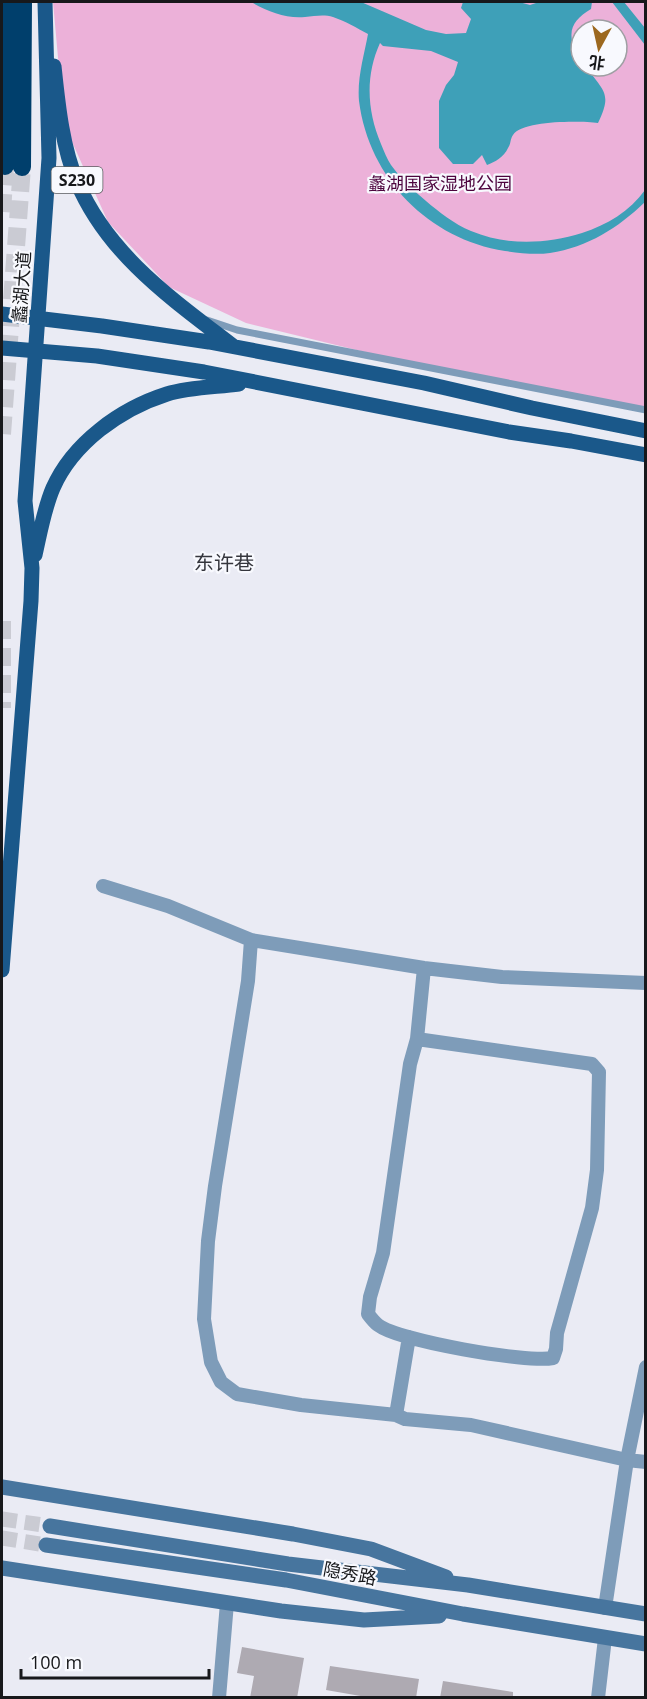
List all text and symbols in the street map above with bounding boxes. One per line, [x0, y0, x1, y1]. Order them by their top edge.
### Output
north arrow [569, 18, 629, 78]
text: 北 [587, 51, 606, 75]
road number: S230 [52, 167, 103, 193]
park label: 蠡湖国家湿地公园 [368, 171, 512, 195]
street label: 蠡湖大道 [7, 250, 35, 324]
district label: 东许巷 [194, 549, 254, 576]
street label: 隐秀路 [321, 1556, 379, 1590]
scale bar [21, 1642, 208, 1680]
text: 100 m [30, 1650, 82, 1674]

